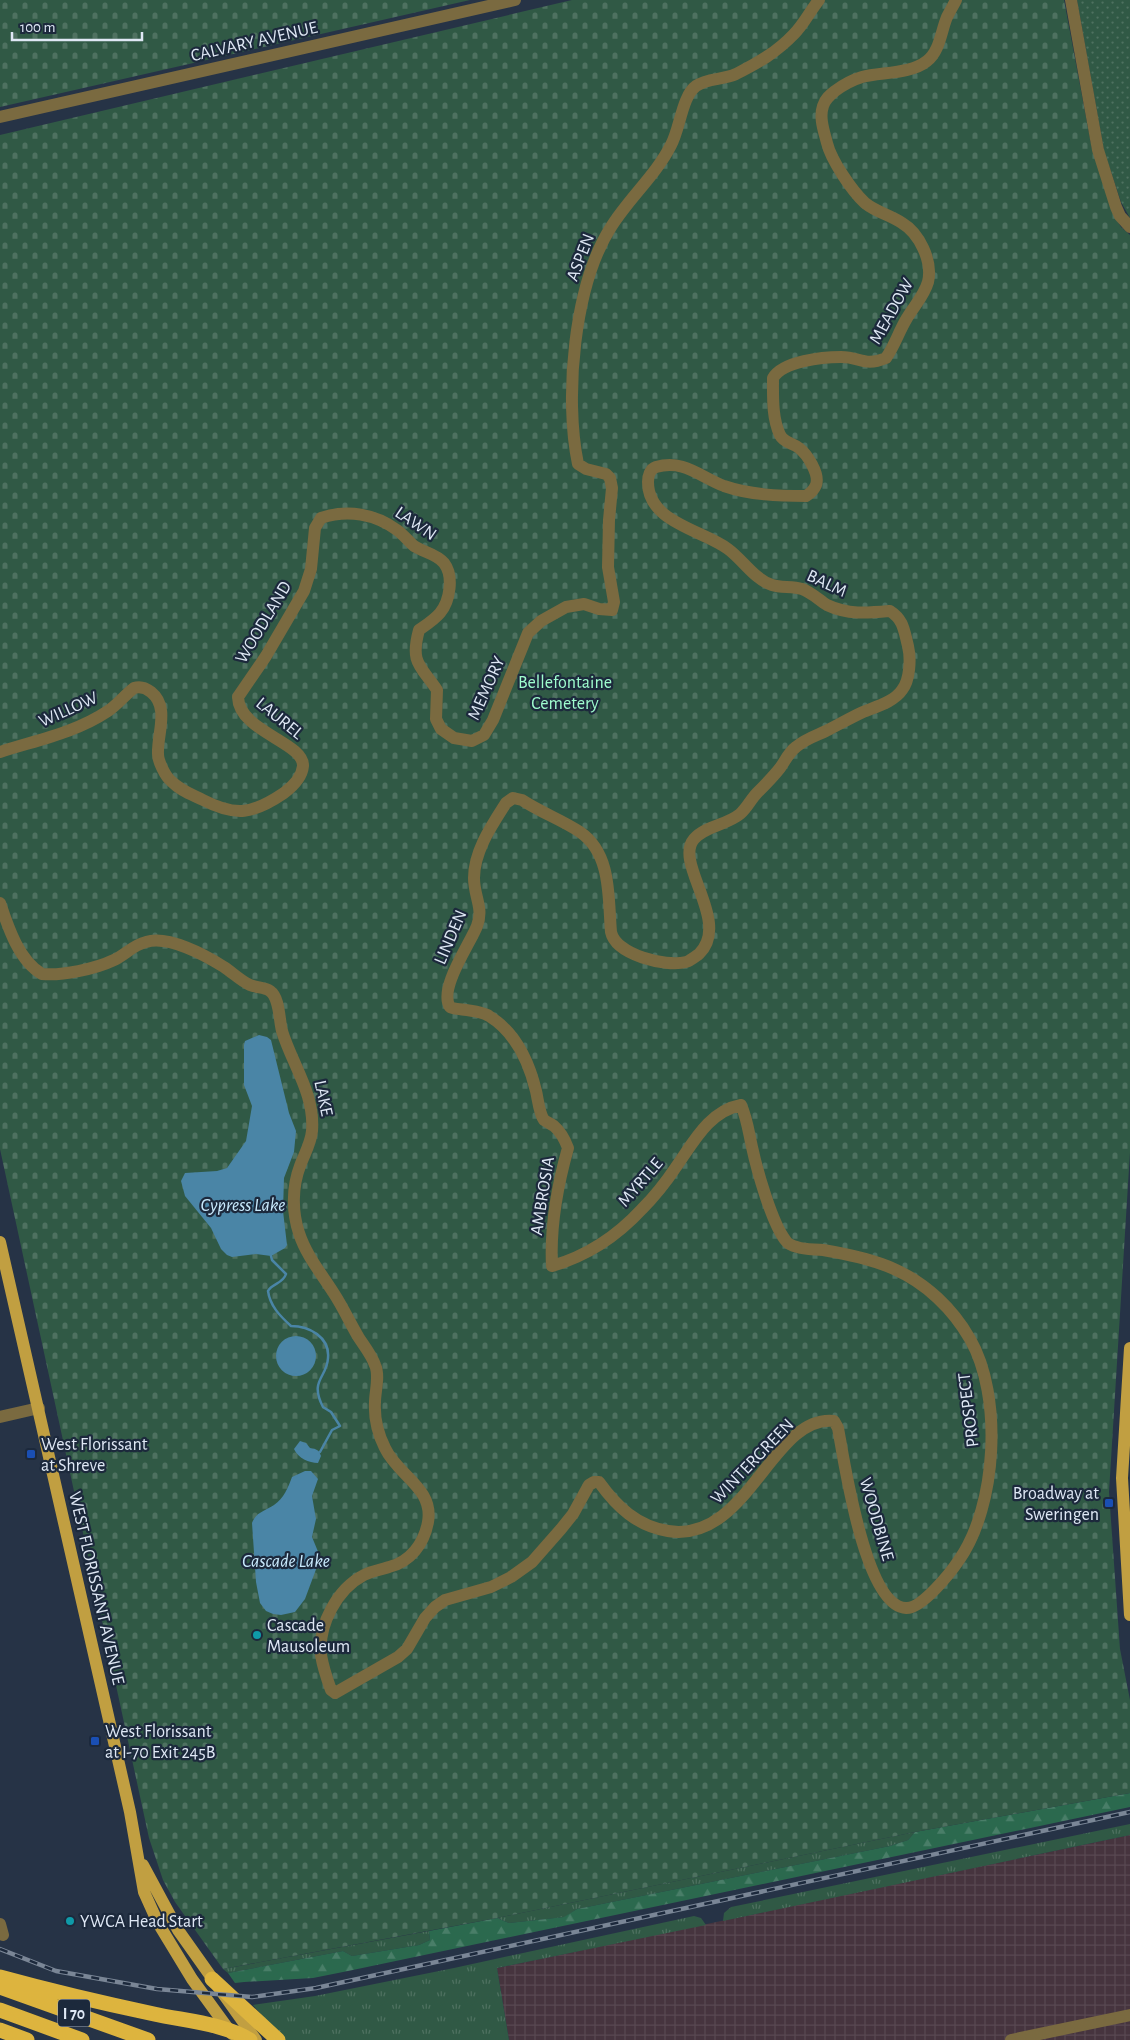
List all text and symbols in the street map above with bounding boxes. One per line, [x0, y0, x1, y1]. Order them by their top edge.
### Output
scale bar [12, 10, 142, 42]
street label: CALVARY AVENUE [189, 19, 320, 65]
text: 100 m [20, 20, 55, 35]
street label: ASPEN [564, 231, 598, 284]
street label: MEADOW [867, 276, 917, 347]
street label: LAWN [391, 504, 439, 544]
street label: BALM [804, 567, 849, 601]
street label: WOODLAND [232, 578, 295, 667]
street label: MEMORY [465, 653, 509, 723]
park label: Bellefontaine Cemetery [518, 674, 612, 713]
street label: WILLOW [36, 689, 101, 731]
street label: LAUREL [252, 694, 307, 743]
street label: LINDEN [431, 908, 470, 967]
street label: LAKE [310, 1079, 336, 1118]
street label: AMBROSIA [528, 1155, 558, 1237]
street label: MYRTLE [615, 1155, 667, 1210]
water label: Cypress Lake [200, 1196, 286, 1215]
street label: PROSPECT [955, 1371, 982, 1448]
street label: WINTERGREEN [708, 1416, 798, 1508]
place label: West Florissant at Shreve [41, 1436, 148, 1475]
marker: West Florissant at Shreve [25, 1448, 37, 1460]
street label: WOODBINE [856, 1476, 897, 1563]
place label: Broadway at Sweringen [1013, 1485, 1099, 1524]
street label: WEST FLORISSANT AVENUE [65, 1490, 127, 1687]
marker: Broadway at Sweringen [1103, 1497, 1115, 1509]
water label: Cascade Lake [242, 1552, 330, 1571]
place label: Cascade Mausoleum [267, 1617, 350, 1656]
marker: Cascade Mausoleum [251, 1629, 263, 1641]
place label: West Florissant at I-70 Exit 245B [105, 1723, 215, 1762]
marker: West Florissant at I-70 Exit 245B [89, 1735, 101, 1747]
place label: YWCA Head Start [80, 1913, 203, 1931]
marker: YWCA Head Start [64, 1915, 76, 1927]
road number: I 70 [58, 2000, 90, 2026]

